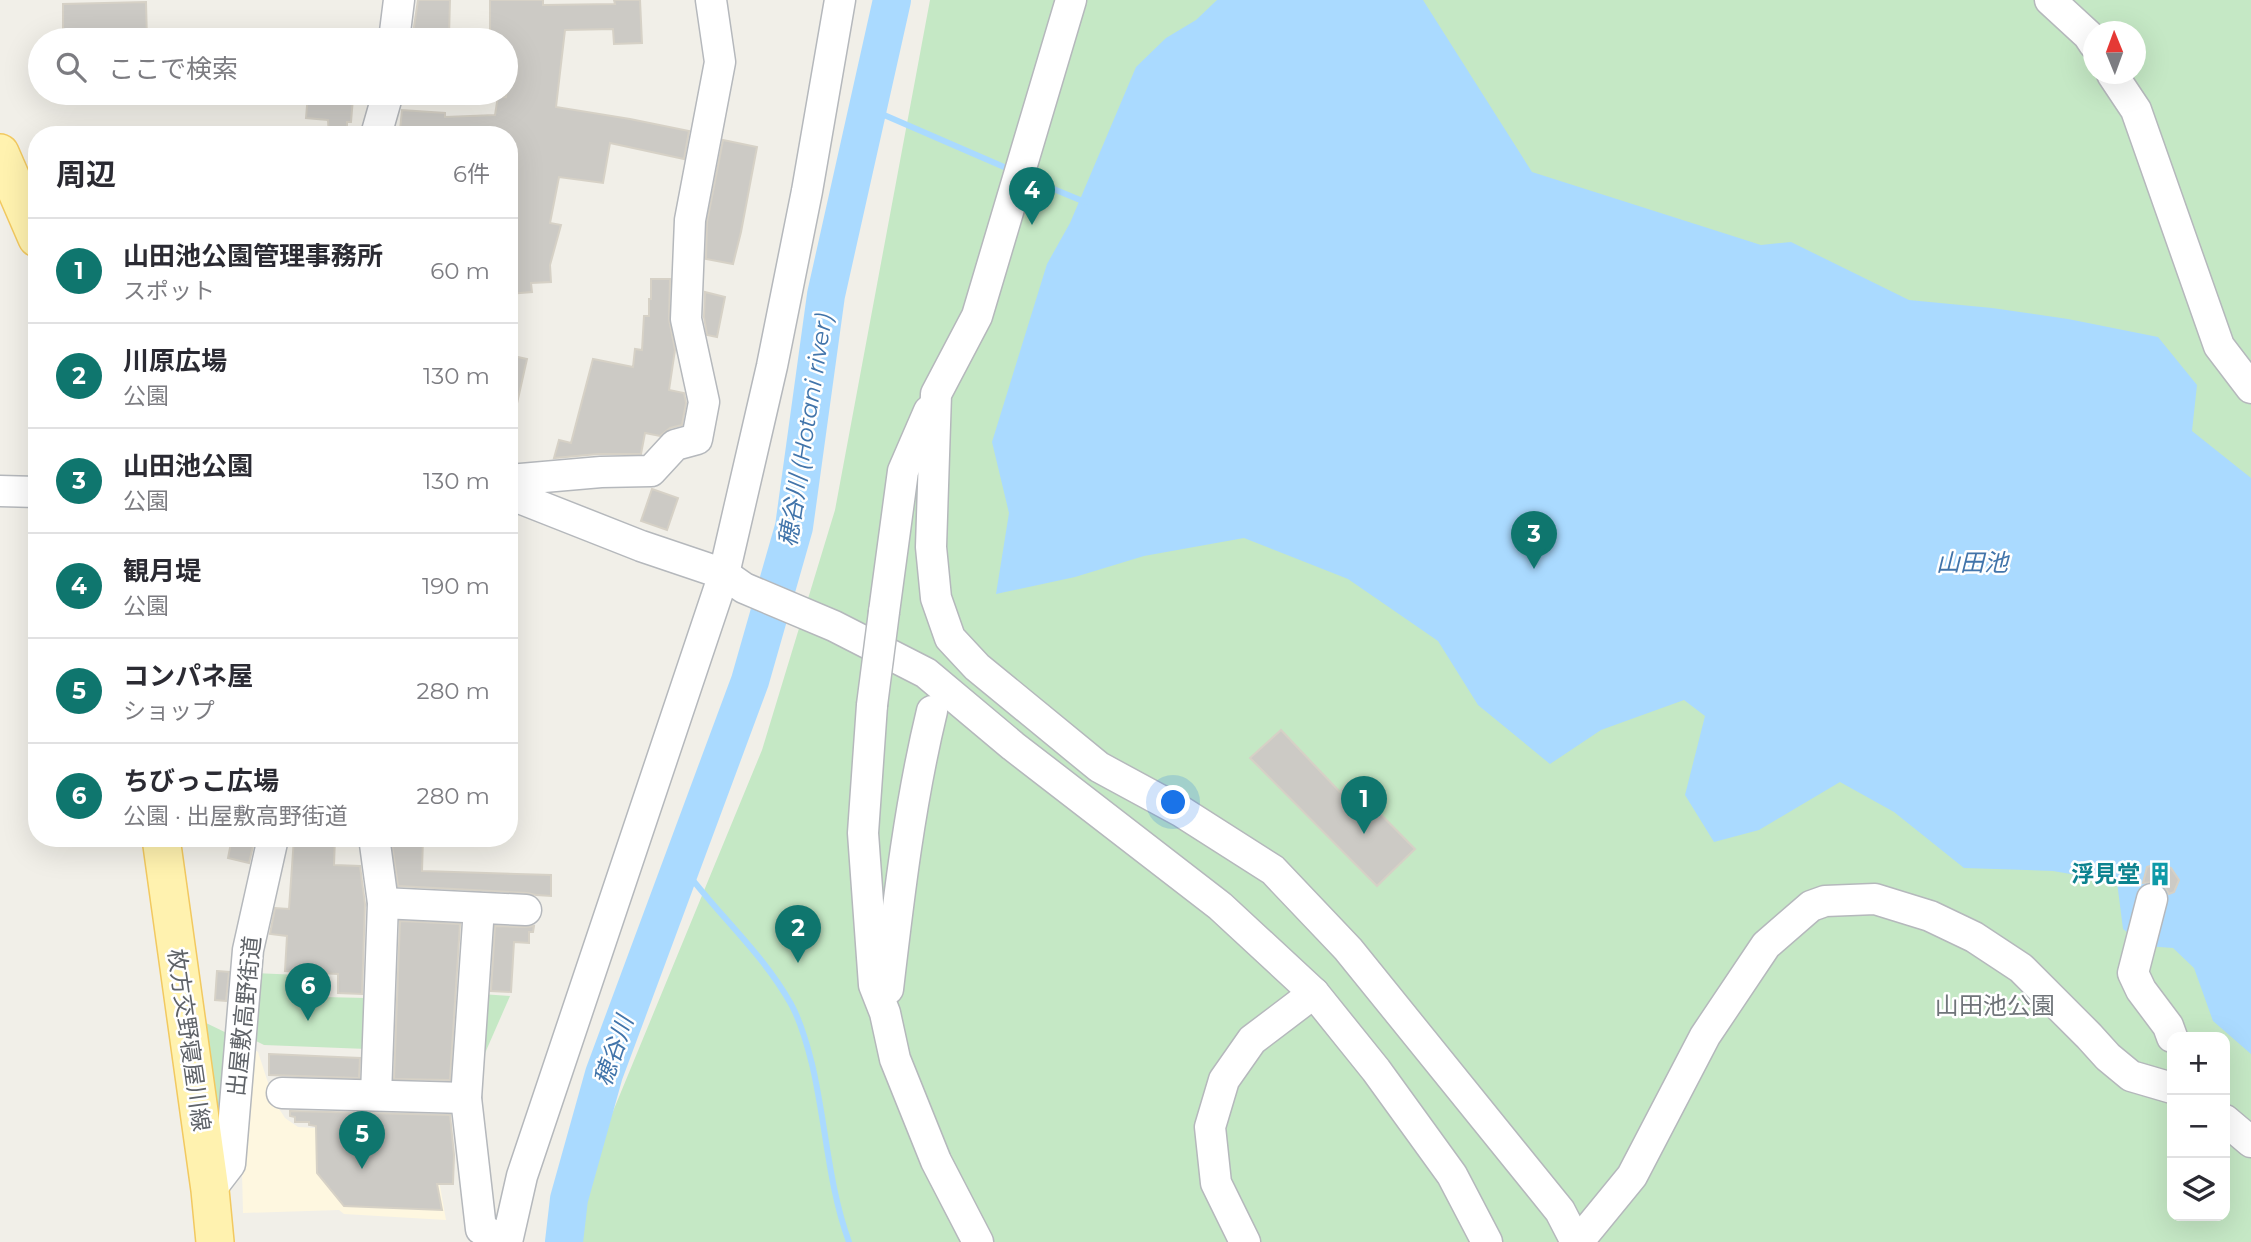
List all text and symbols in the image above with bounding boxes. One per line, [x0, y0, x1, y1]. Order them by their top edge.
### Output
north arrow [2083, 21, 2146, 84]
search box [28, 28, 518, 105]
icon: search [52, 48, 90, 86]
text: ここで検索 [108, 53, 238, 85]
text: 周辺 [56, 156, 116, 193]
text: 6件 [453, 160, 490, 188]
pin: 4 [1009, 167, 1055, 225]
text: 山田池公園管理事務所 [123, 240, 383, 272]
text: 1 [74, 257, 84, 285]
text: 60 m [430, 257, 490, 285]
text: スポット [123, 277, 215, 305]
water label: 穂谷川 (Hotani river) [773, 311, 838, 549]
text: 川原広場 [123, 345, 227, 377]
text: 2 [72, 362, 86, 390]
text: 130 m [423, 362, 490, 390]
text: 公園 [123, 382, 169, 410]
text: 山田池公園 [123, 450, 253, 482]
text: 3 [72, 467, 86, 495]
text: 130 m [423, 467, 490, 495]
text: 公園 [123, 487, 169, 515]
pin: 3 [1511, 511, 1557, 569]
water label: 山田池 [1936, 548, 2010, 577]
text: 観月堤 [123, 555, 201, 587]
text: 4 [71, 572, 87, 600]
text: 190 m [422, 572, 490, 600]
text: 公園 [123, 592, 169, 620]
text: コンパネ屋 [123, 660, 253, 692]
text: 5 [72, 677, 86, 705]
text: 280 m [417, 677, 490, 705]
text: ショップ [123, 697, 215, 725]
text: ちびっこ広場 [123, 765, 279, 797]
pin: 1 [1341, 776, 1387, 834]
text: 6 [72, 782, 86, 810]
text: 280 m [417, 782, 490, 810]
your location [1156, 785, 1190, 819]
text: 公園 · 出屋敷高野街道 [123, 802, 348, 830]
place label: 浮見堂 [2071, 860, 2140, 888]
building icon: 浮見堂 [2146, 860, 2174, 888]
pin: 2 [775, 905, 821, 963]
street label: 出屋敷高野街道 [222, 934, 266, 1098]
street label: 枚方交野寝屋川線 [162, 947, 216, 1133]
pin: 6 [285, 963, 331, 1021]
district label: 山田池公園 [1935, 991, 2055, 1020]
water label: 穂谷川 [588, 1009, 640, 1090]
map controls [2167, 1032, 2230, 1221]
button: + [2167, 1032, 2230, 1095]
button: − [2167, 1095, 2230, 1158]
pin: 5 [339, 1111, 385, 1169]
button: layers [2167, 1158, 2230, 1221]

